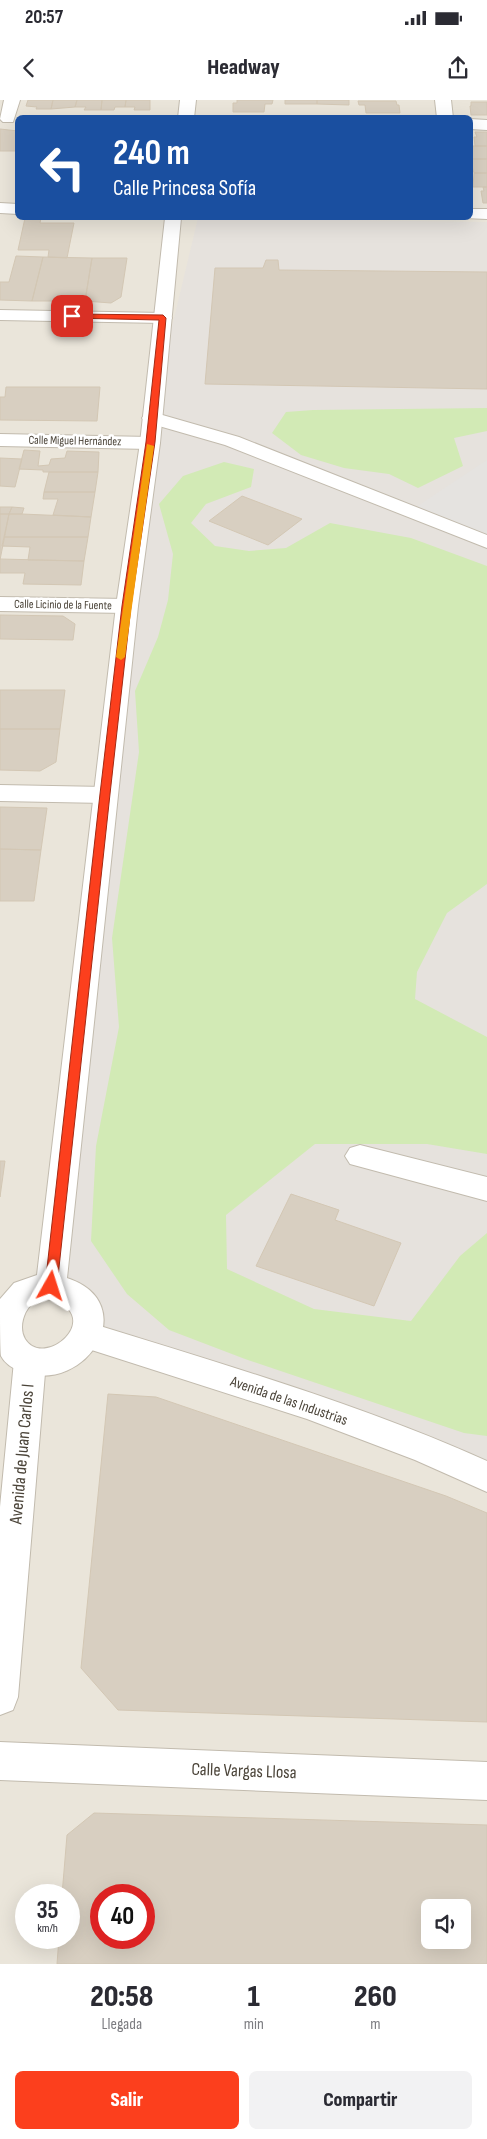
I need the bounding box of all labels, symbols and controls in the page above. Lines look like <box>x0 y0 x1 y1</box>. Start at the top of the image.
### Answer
text: 20:57 <box>25 6 63 29</box>
icon: back <box>15 54 43 82</box>
text: Headway <box>207 54 280 81</box>
icon: share <box>444 54 472 82</box>
text: 240 m <box>113 132 190 175</box>
icon: left <box>30 135 95 200</box>
text: Calle Princesa Sofía <box>113 175 256 202</box>
pin <box>51 295 93 337</box>
icon: arrive <box>58 302 86 330</box>
street label: Calle Miguel Hernández <box>28 433 122 449</box>
street label: Calle Licinio de la Fuente <box>14 597 112 613</box>
position arrow <box>24 1259 76 1311</box>
street label: Avenida de las Industrias <box>227 1372 350 1430</box>
street label: Avenida de Juan Carlos I <box>5 1383 39 1526</box>
street label: Calle Vargas Llosa <box>191 1759 297 1783</box>
speed limit sign: 40 <box>90 1884 155 1949</box>
text: 35 <box>36 1895 59 1926</box>
map controls <box>421 1899 471 1949</box>
button: sound <box>421 1899 471 1949</box>
text: km/h <box>37 1921 58 1936</box>
text: 20:58 <box>90 1979 153 2015</box>
text: 1 <box>248 1979 260 2015</box>
text: 260 <box>354 1979 397 2015</box>
text: Llegada <box>102 2015 142 2034</box>
text: min <box>244 2015 264 2034</box>
text: m <box>370 2015 381 2034</box>
button: Salir <box>15 2071 239 2129</box>
button: Compartir <box>249 2071 472 2129</box>

